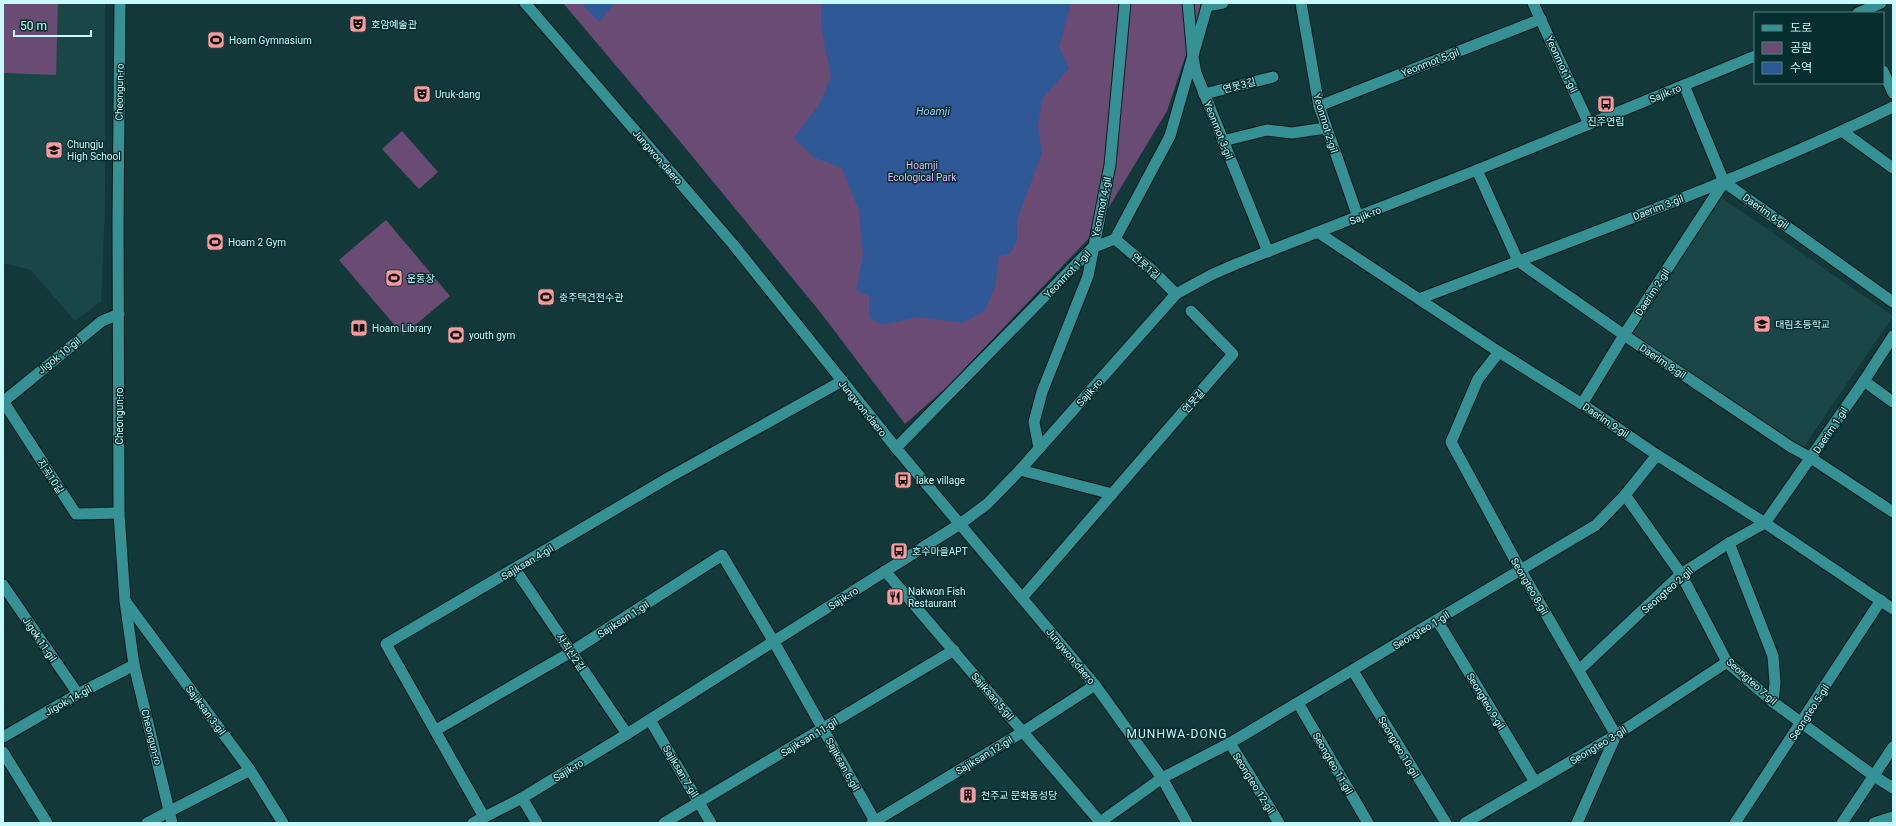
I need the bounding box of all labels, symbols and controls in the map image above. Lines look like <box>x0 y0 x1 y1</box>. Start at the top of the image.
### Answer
scale bar <box>14 12 91 38</box>
legend <box>1754 12 1884 84</box>
theatre icon: 호암예술관 <box>348 14 368 34</box>
text: 50 m <box>20 19 47 33</box>
place label: 호암예술관 <box>371 19 418 30</box>
text: 도로 <box>1790 21 1812 35</box>
sports icon: Hoam Gymnasium <box>206 30 226 50</box>
street label: Yeonmot 1-gil <box>1544 34 1579 94</box>
place label: Hoam Gymnasium <box>229 35 312 46</box>
text: 공원 <box>1790 41 1812 55</box>
street label: Yeonmot 5-gil <box>1400 46 1461 79</box>
text: 수역 <box>1790 61 1812 75</box>
street label: Cheongun-ro <box>114 63 126 121</box>
street label: 연못3길 <box>1222 76 1257 95</box>
street label: Sajik-ro <box>1648 82 1683 105</box>
theatre icon: Uruk-dang <box>412 84 432 104</box>
place label: Uruk-dang <box>435 89 480 100</box>
street label: Yeonmot 2-gil <box>1311 92 1340 154</box>
bus stop icon: 진주연립 <box>1596 94 1616 114</box>
street label: Yeonmot 3-gil <box>1202 100 1235 161</box>
water label: Hoamji <box>916 105 950 118</box>
place label: 진주연립 <box>1588 116 1624 127</box>
street label: Jungwon-daero <box>631 128 685 187</box>
place label: Chungju High School <box>67 139 121 162</box>
school or university icon: Chungju High School <box>44 140 64 160</box>
park label: Hoamji Ecological Park <box>888 160 957 183</box>
street label: Yeonmot 4-gil <box>1090 176 1113 238</box>
street label: Daerim 6-gil <box>1741 192 1791 231</box>
street label: Daerim 3-gil <box>1631 193 1685 222</box>
street label: Sajik-ro <box>1348 204 1383 227</box>
sports icon: Hoam 2 Gym <box>205 232 225 252</box>
place label: Hoam 2 Gym <box>228 237 286 248</box>
street label: Yeonmot 1-gil <box>1042 248 1093 300</box>
street label: 연못1길 <box>1130 251 1162 281</box>
street label: Daerim 2-gil <box>1633 267 1672 318</box>
sports icon: 운동장 <box>384 268 404 288</box>
place label: 운동장 <box>407 273 435 284</box>
sports icon: 충주택견전수관 <box>536 287 556 307</box>
place label: 충주택견전수관 <box>559 292 624 303</box>
school or university icon: 대림초등학교 <box>1752 314 1772 334</box>
library icon: Hoam Library <box>349 318 369 338</box>
place label: 대림초등학교 <box>1775 319 1830 330</box>
place label: Hoam Library <box>372 323 432 334</box>
sports icon: youth gym <box>446 325 466 345</box>
place label: youth gym <box>469 330 515 341</box>
street label: Jigok 10-gil <box>36 335 83 376</box>
street label: Daerim 8-gil <box>1638 342 1688 381</box>
street label: Sajik-ro <box>1074 376 1105 408</box>
street label: Jungwon-daero <box>837 378 889 439</box>
street label: Cheongun-ro <box>114 387 125 444</box>
street label: 연못길 <box>1180 387 1207 415</box>
street label: Daerim 9-gil <box>1581 401 1631 440</box>
street label: Daerim 1-gil <box>1811 405 1850 455</box>
street label: 지곡10길 <box>35 457 66 496</box>
bus stop icon: lake village <box>893 470 913 490</box>
place label: lake village <box>916 475 965 486</box>
bus stop icon: 호수마을APT <box>889 541 909 561</box>
street label: Sajiksan 4-gil <box>499 543 555 582</box>
place label: 호수마을APT <box>912 546 968 557</box>
street label: Seongteo 8-gil <box>1509 556 1550 617</box>
street label: Seongteo 2-gil <box>1640 565 1695 615</box>
street label: Sajik-ro <box>826 585 860 612</box>
place label: Nakwon Fish Restaurant <box>908 586 966 609</box>
restaurant icon: Nakwon Fish Restaurant <box>885 587 905 607</box>
street label: Sajiksan 1-gil <box>596 599 651 640</box>
street label: Seongteo 1-gil <box>1391 609 1451 652</box>
street label: Jigok 11-gil <box>21 615 58 664</box>
street label: Jungwon-daero <box>1044 626 1097 687</box>
street label: 사직산2길 <box>554 632 587 673</box>
street label: Seongteo 7-gil <box>1724 656 1779 707</box>
street label: Sajiksan 5-gil <box>969 671 1016 722</box>
street label: Seongteo 9-gil <box>1464 671 1507 731</box>
street label: Jigok 14-gil <box>43 683 93 718</box>
street label: Seongteo 5-gil <box>1787 683 1831 742</box>
street label: Sajiksan 3-gil <box>184 684 228 737</box>
street label: Cheongun-ro <box>139 708 164 766</box>
street label: Seongteo 10-gil <box>1376 715 1421 780</box>
street label: Sajiksan 11-gil <box>779 716 840 759</box>
street label: Seongteo 3-gil <box>1568 724 1628 767</box>
district label: MUNHWA-DONG <box>1127 727 1227 741</box>
street label: Seongteo 11-gil <box>1310 730 1355 796</box>
street label: Sajiksan 12-gil <box>954 734 1015 777</box>
street label: Sajiksan 6-gil <box>824 736 862 793</box>
street label: Sajiksan 7-gil <box>661 743 700 799</box>
street label: Seongteo 12-gil <box>1231 751 1277 816</box>
street label: Sajik-ro <box>551 757 585 784</box>
building icon: 천주교 문화동성당 <box>958 785 978 805</box>
place label: 천주교 문화동성당 <box>981 790 1057 801</box>

